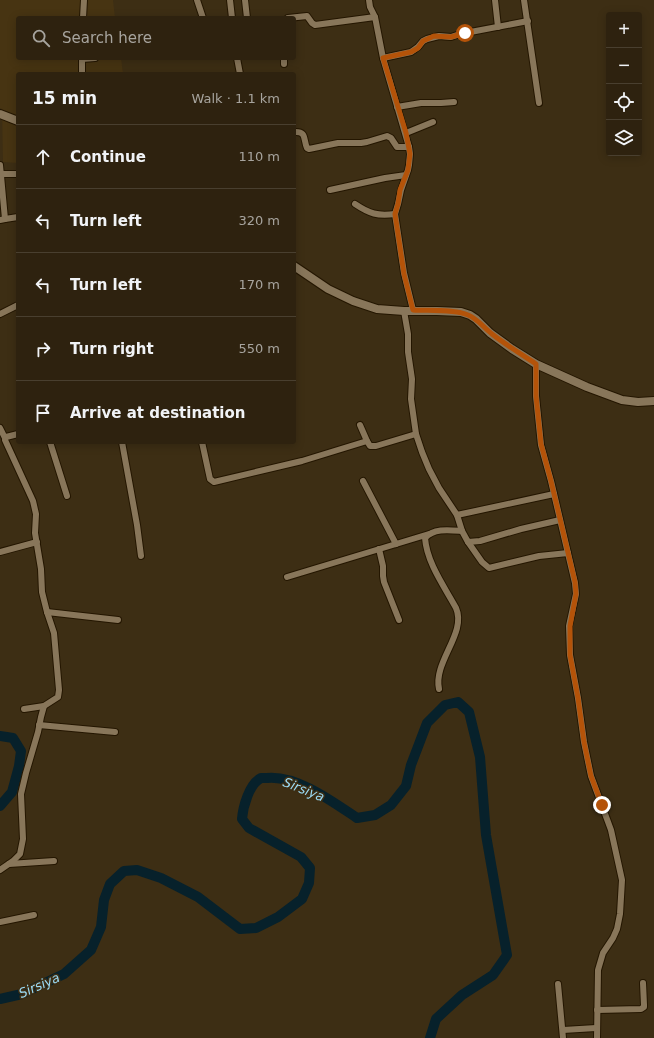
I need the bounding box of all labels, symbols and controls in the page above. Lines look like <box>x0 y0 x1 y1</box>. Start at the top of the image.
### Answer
map controls <box>606 12 642 156</box>
button: + <box>606 12 642 48</box>
search box <box>16 16 296 60</box>
route start <box>456 24 474 42</box>
icon: search <box>30 27 52 49</box>
text: Search here <box>62 29 152 47</box>
button: − <box>606 48 642 84</box>
button: locate <box>606 84 642 120</box>
text: 15 min <box>32 88 97 108</box>
text: Walk · 1.1 km <box>191 91 280 106</box>
button: layers <box>606 120 642 156</box>
icon: ahead <box>32 146 54 168</box>
text: Continue <box>70 148 146 166</box>
text: 110 m <box>238 149 280 164</box>
icon: left <box>32 210 54 232</box>
text: Turn left <box>70 212 142 230</box>
text: 320 m <box>238 213 280 228</box>
icon: left <box>32 274 54 296</box>
text: Turn left <box>70 276 142 294</box>
text: 170 m <box>238 277 280 292</box>
icon: right <box>32 338 54 360</box>
text: Turn right <box>70 340 154 358</box>
text: 550 m <box>238 341 280 356</box>
icon: arrive <box>32 402 54 424</box>
text: Arrive at destination <box>70 404 245 422</box>
water label: Sirsiya <box>281 774 327 805</box>
route end <box>593 796 611 814</box>
water label: Sirsiya <box>16 970 62 1001</box>

